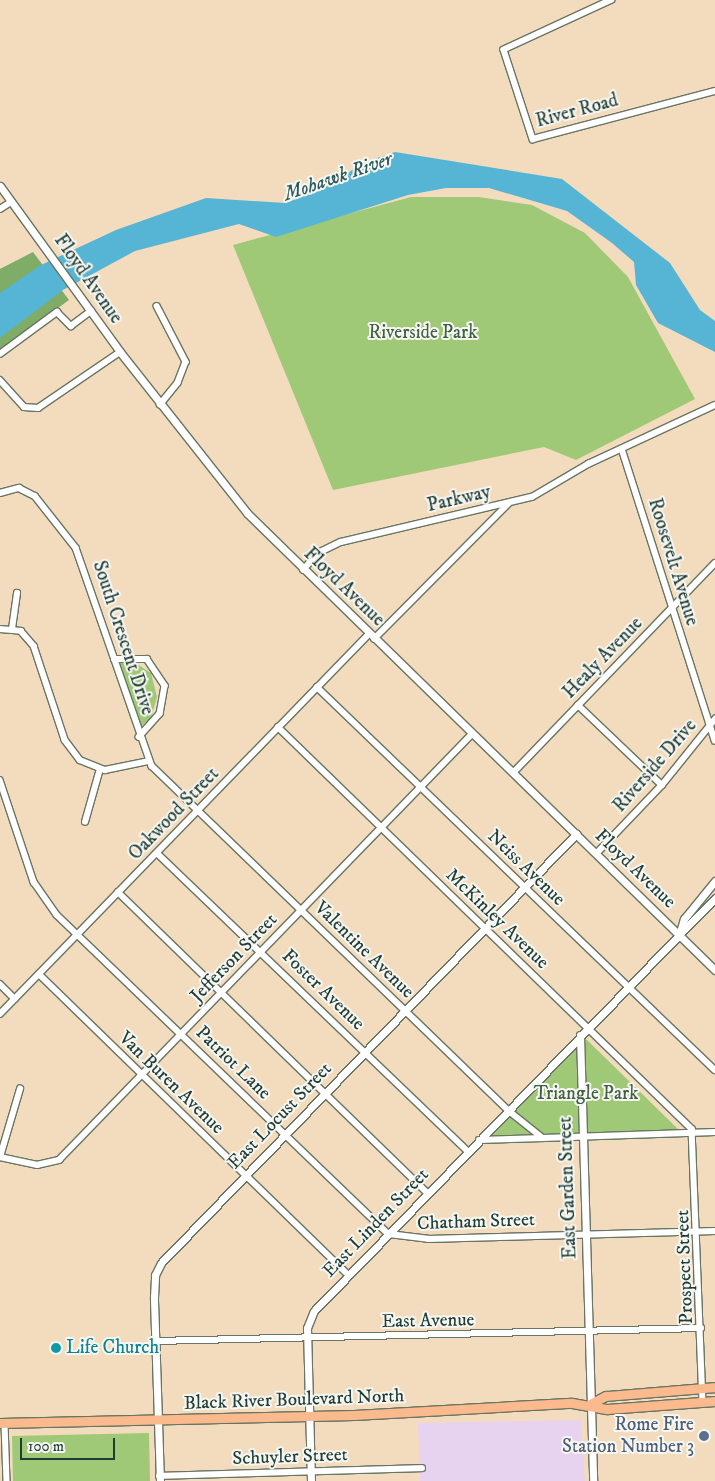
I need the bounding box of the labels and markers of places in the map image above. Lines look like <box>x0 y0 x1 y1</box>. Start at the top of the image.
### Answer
place label: Life Church <box>66 1337 159 1359</box>
marker: Life Church <box>50 1342 62 1354</box>
place label: Rome Fire Station Number 3 <box>562 1414 694 1458</box>
marker: Rome Fire Station Number 3 <box>698 1430 710 1442</box>

